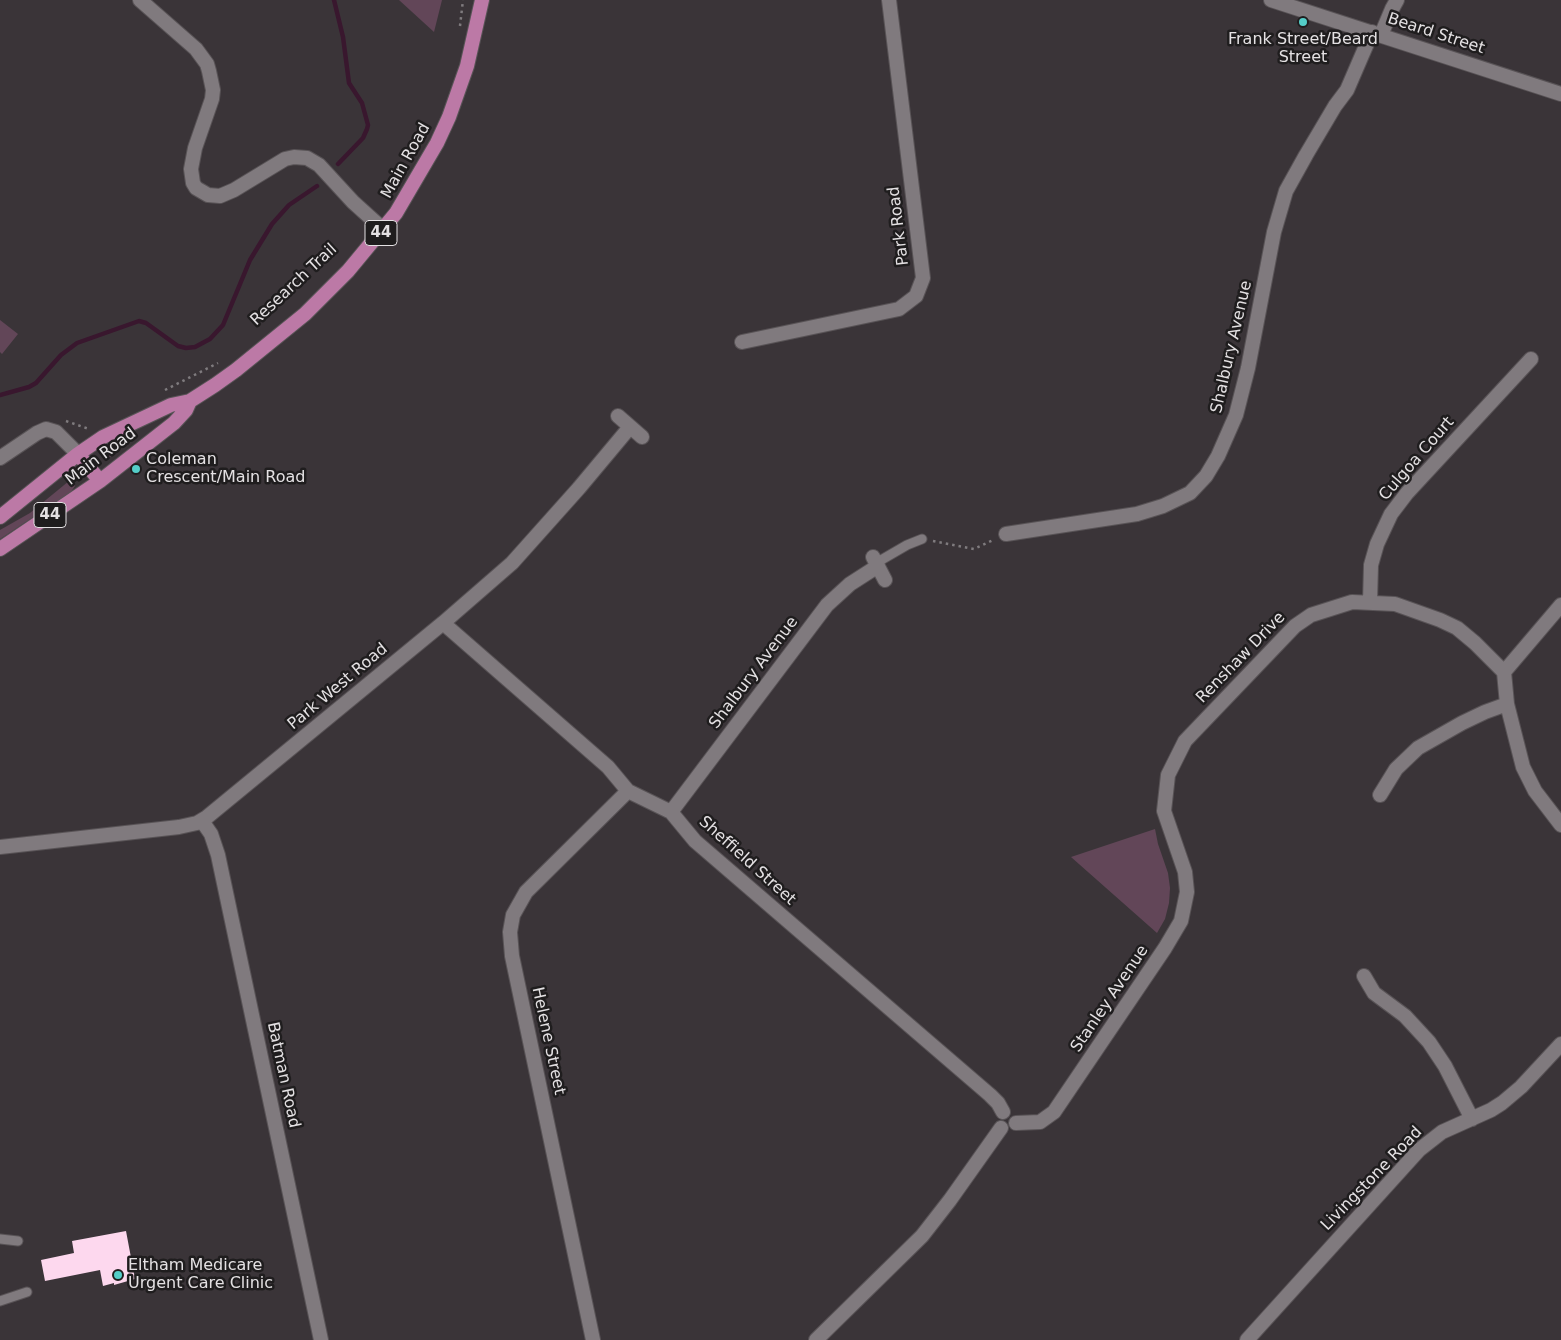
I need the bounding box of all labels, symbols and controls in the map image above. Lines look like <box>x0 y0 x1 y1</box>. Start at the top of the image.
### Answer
street label: Beard Street <box>1385 9 1487 59</box>
marker: Frank Street/Beard Street <box>1297 16 1309 28</box>
place label: Frank Street/Beard Street <box>1228 30 1378 68</box>
street label: Main Road <box>377 120 435 202</box>
street label: Park Road <box>885 185 913 267</box>
road number: 44 <box>365 220 397 246</box>
street label: Research Trail <box>247 240 341 330</box>
street label: Shalbury Avenue <box>1207 279 1257 415</box>
street label: Culgoa Court <box>1375 413 1459 505</box>
street label: Main Road <box>62 424 140 490</box>
place label: Coleman Crescent/Main Road <box>146 450 305 488</box>
marker: Coleman Crescent/Main Road <box>130 463 142 475</box>
road number: 44 <box>34 502 66 528</box>
street label: Renshaw Drive <box>1193 608 1289 708</box>
street label: Shalbury Avenue <box>706 613 802 733</box>
street label: Park West Road <box>284 640 392 734</box>
street label: Sheffield Street <box>695 812 799 910</box>
street label: Stanley Avenue <box>1067 942 1153 1056</box>
street label: Helene Street <box>527 985 569 1097</box>
street label: Batman Road <box>262 1020 304 1130</box>
street label: Livingstone Road <box>1317 1123 1427 1235</box>
place label: Eltham Medicare Urgent Care Clinic <box>128 1256 273 1294</box>
marker: Eltham Medicare Urgent Care Clinic <box>112 1269 124 1281</box>

